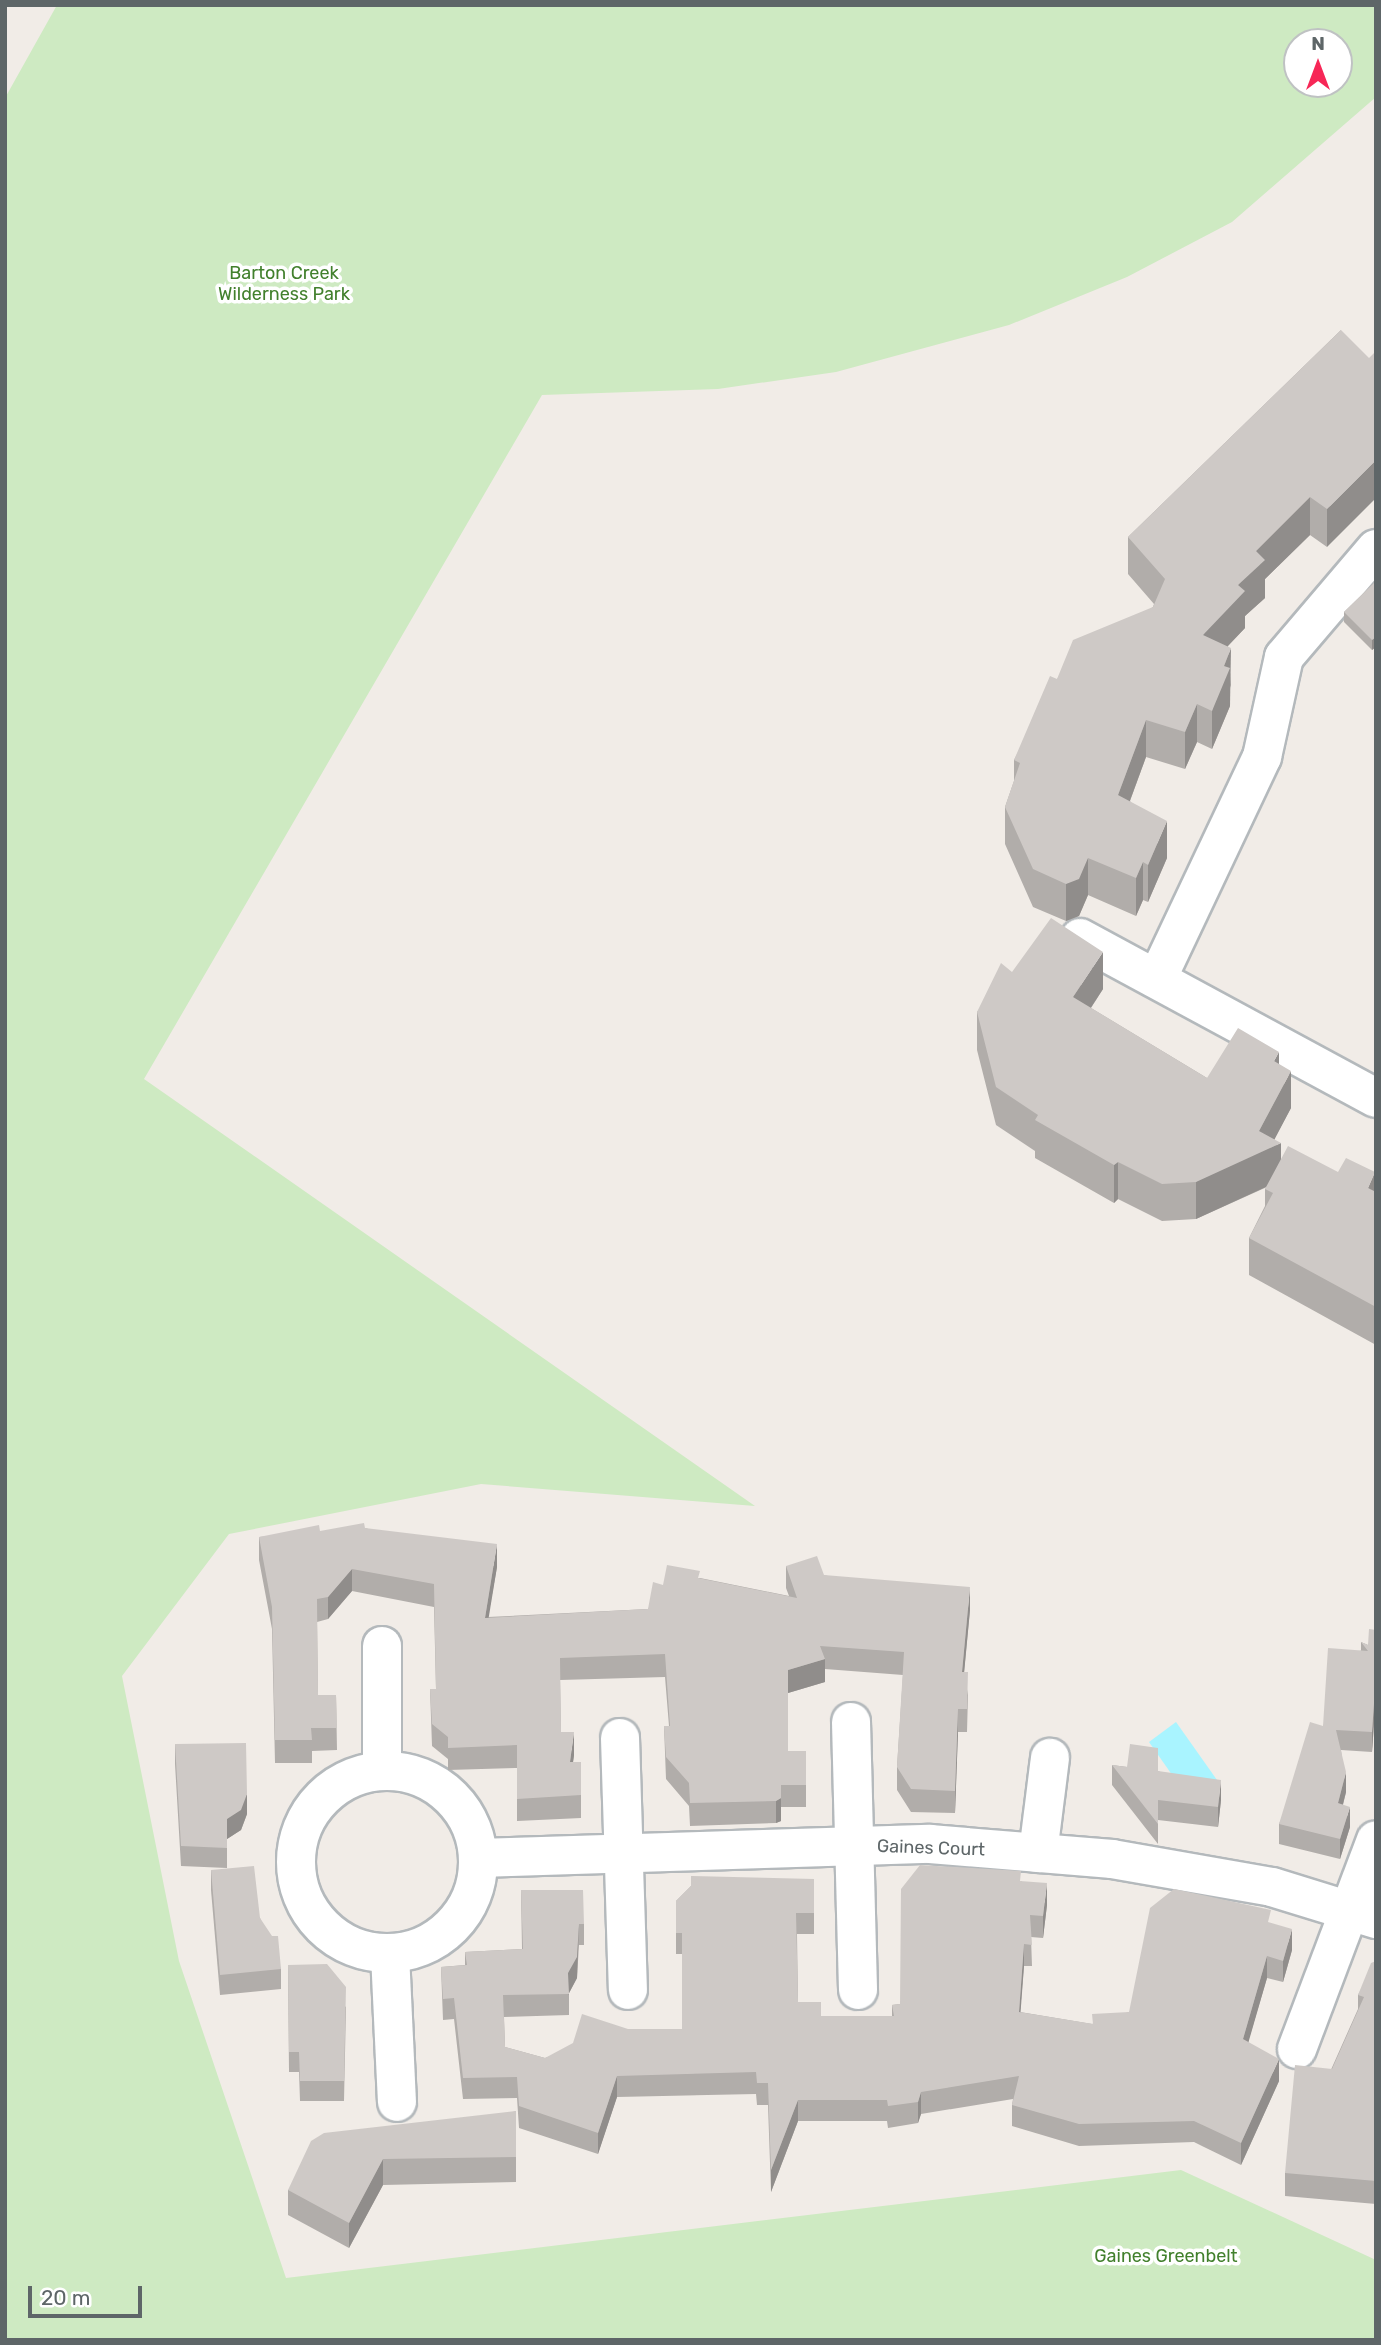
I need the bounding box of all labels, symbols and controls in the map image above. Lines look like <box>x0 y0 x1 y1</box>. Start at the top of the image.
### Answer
north arrow <box>1283 28 1353 98</box>
text: N <box>1311 32 1325 55</box>
park label: Barton Creek Wilderness Park <box>218 263 350 306</box>
street label: Gaines Court <box>877 1835 985 1861</box>
park label: Gaines Greenbelt <box>1094 2245 1238 2267</box>
scale bar <box>32 2272 145 2316</box>
text: 20 m <box>41 2285 90 2310</box>

